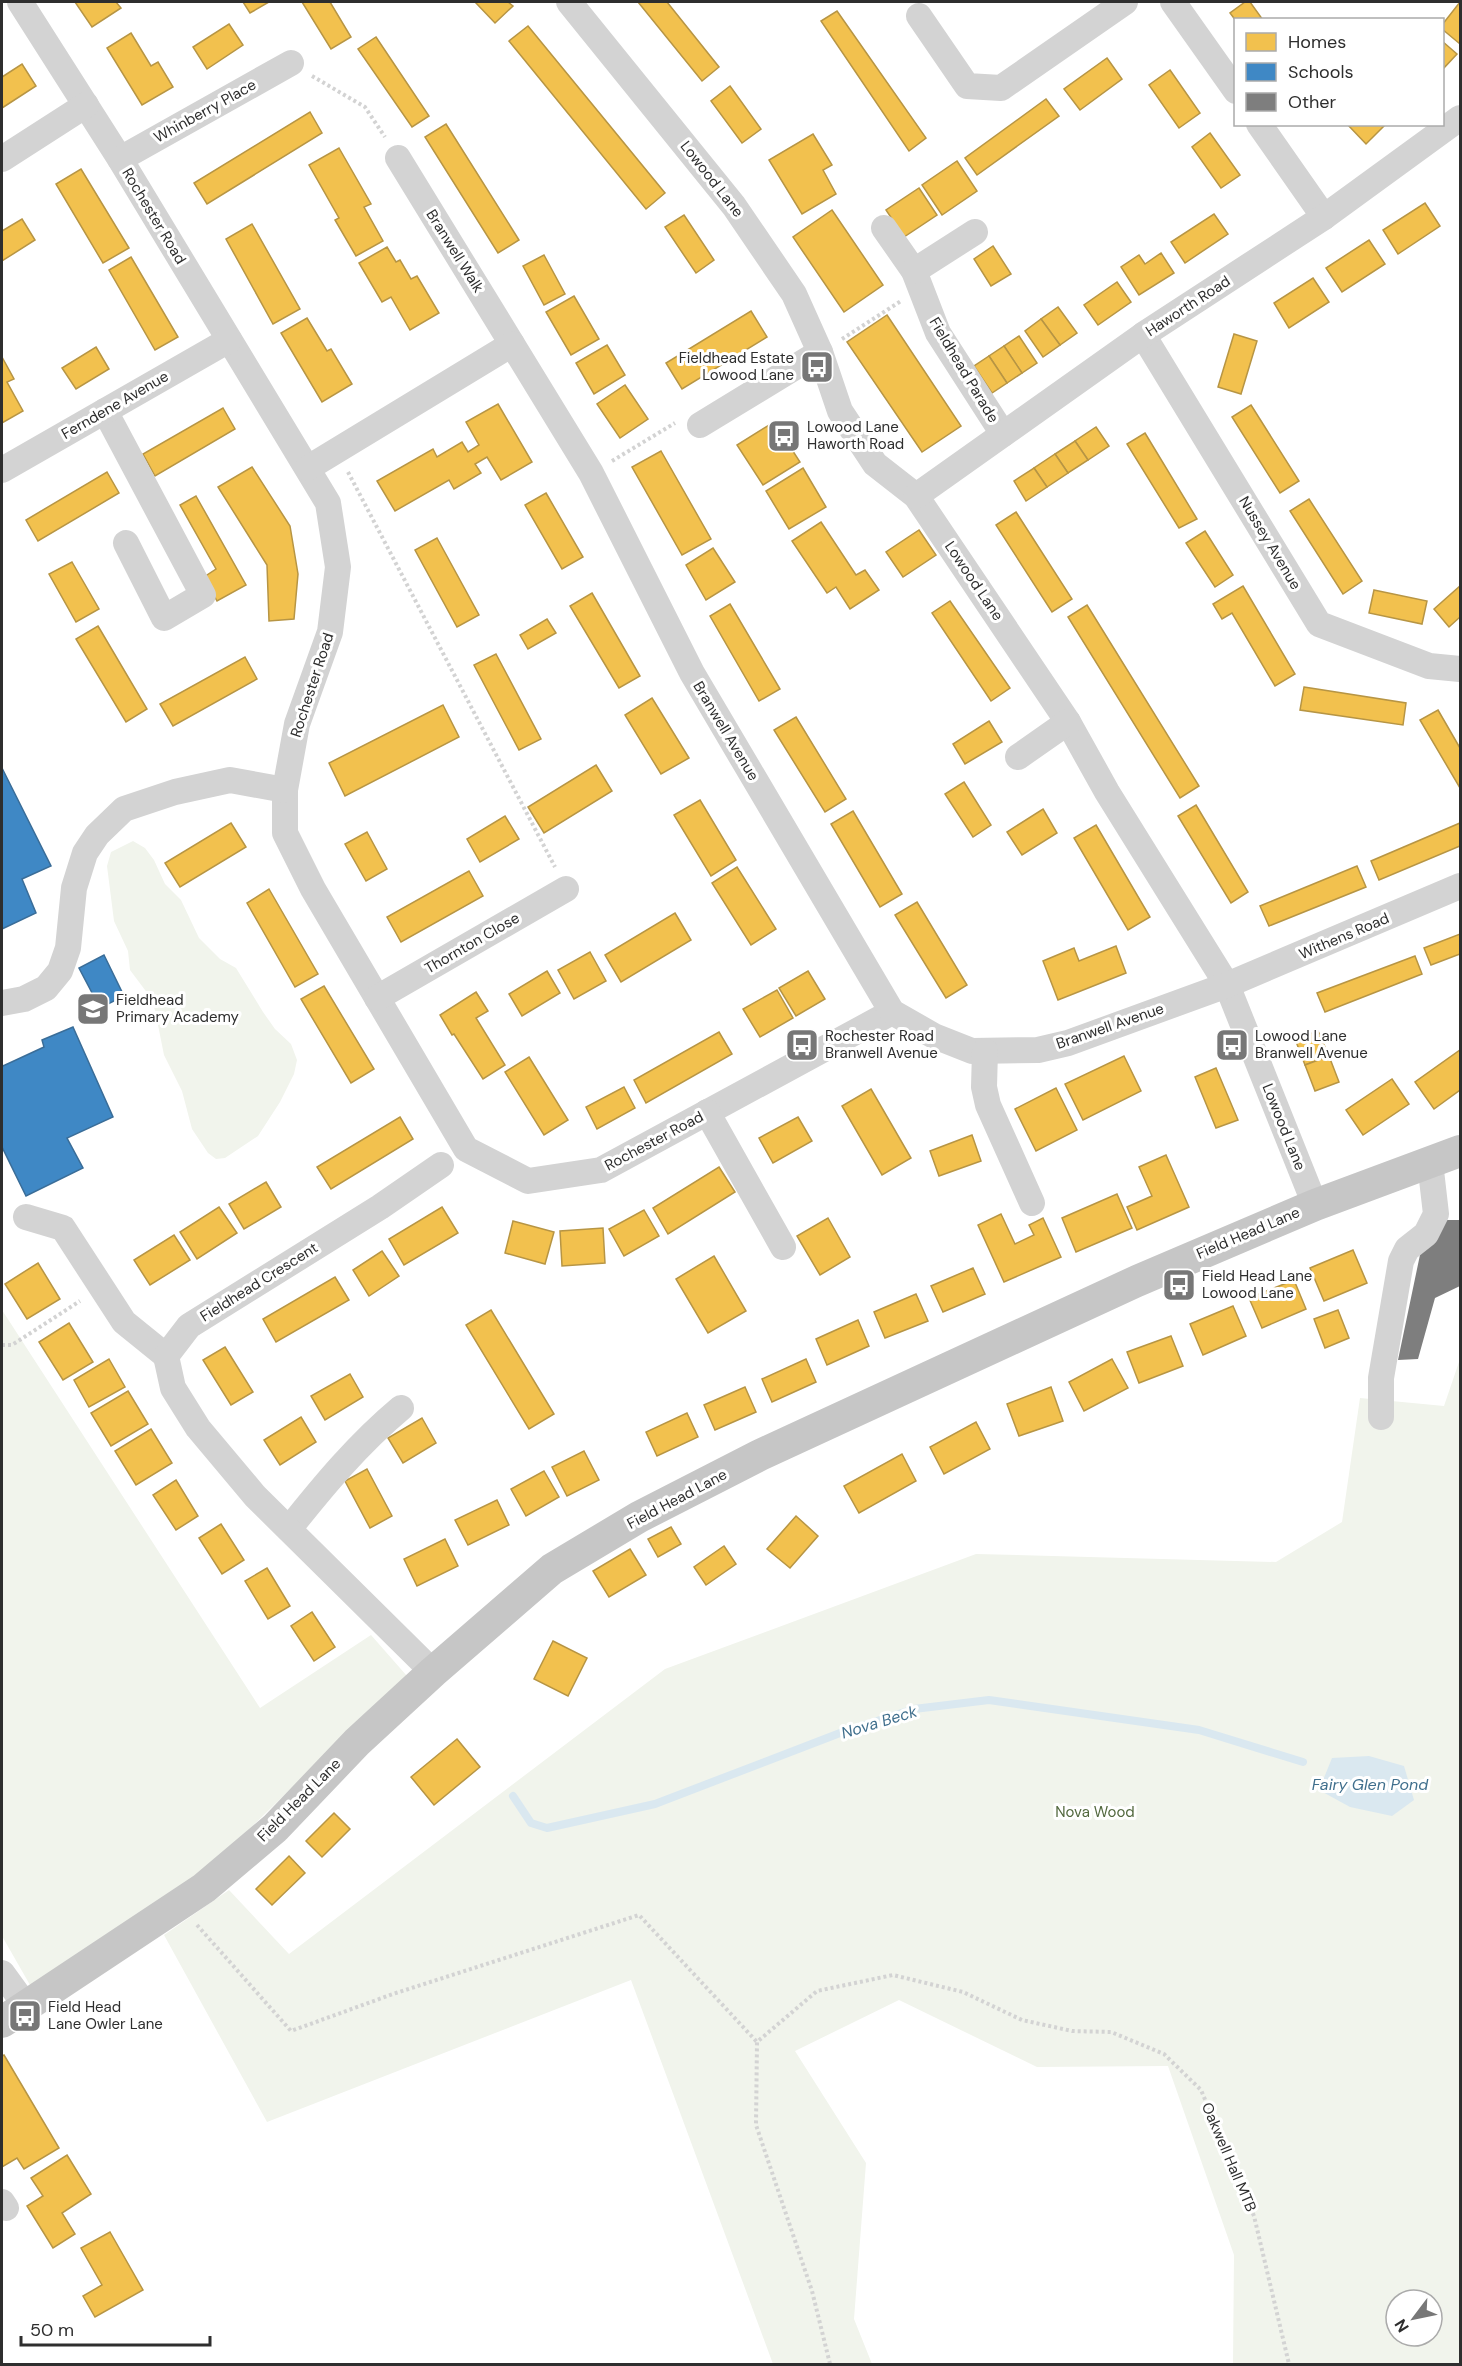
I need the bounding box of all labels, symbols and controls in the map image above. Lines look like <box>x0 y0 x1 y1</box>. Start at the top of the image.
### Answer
legend <box>1234 18 1444 126</box>
text: Homes <box>1288 30 1346 54</box>
text: Schools <box>1288 60 1353 84</box>
street label: Whinberry Place <box>150 75 260 147</box>
text: Other <box>1288 90 1337 114</box>
street label: Lowood Lane <box>676 137 748 221</box>
street label: Rochester Road <box>117 164 191 268</box>
street label: Branwell Walk <box>421 206 489 297</box>
street label: Haworth Road <box>1142 271 1234 341</box>
street label: Fieldhead Parade <box>925 314 1003 426</box>
place label: Fieldhead Estate Lowood Lane <box>679 348 794 385</box>
bus stop icon: Fieldhead Estate Lowood Lane <box>799 349 835 385</box>
street label: Ferndene Avenue <box>58 366 172 444</box>
place label: Lowood Lane Haworth Road <box>807 417 904 454</box>
bus stop icon: Lowood Lane Haworth Road <box>766 418 802 454</box>
street label: Nussey Avenue <box>1234 493 1306 593</box>
street label: Lowood Lane <box>940 537 1008 625</box>
street label: Rochester Road <box>286 630 338 740</box>
street label: Branwell Avenue <box>688 678 764 784</box>
street label: Thornton Close <box>421 908 523 978</box>
street label: Withens Road <box>1296 908 1392 964</box>
place label: Fieldhead Primary Academy <box>116 990 240 1027</box>
school or university icon: Fieldhead Primary Academy <box>75 991 111 1027</box>
street label: Branwell Avenue <box>1053 998 1167 1054</box>
place label: Rochester Road Branwell Avenue <box>825 1026 938 1063</box>
place label: Lowood Lane Branwell Avenue <box>1255 1026 1368 1063</box>
bus stop icon: Rochester Road Branwell Avenue <box>784 1027 820 1063</box>
bus stop icon: Lowood Lane Branwell Avenue <box>1214 1027 1250 1063</box>
street label: Lowood Lane <box>1258 1081 1310 1173</box>
street label: Rochester Road <box>601 1107 707 1175</box>
street label: Field Head Lane <box>1193 1202 1303 1264</box>
street label: Fieldhead Crescent <box>196 1238 322 1326</box>
place label: Field Head Lane Lowood Lane <box>1202 1266 1312 1303</box>
bus stop icon: Field Head Lane Lowood Lane <box>1161 1267 1197 1303</box>
street label: Field Head Lane <box>624 1464 730 1534</box>
water label: Nova Beck <box>839 1700 920 1743</box>
street label: Field Head Lane <box>253 1754 345 1846</box>
water label: Fairy Glen Pond <box>1312 1774 1429 1795</box>
park label: Nova Wood <box>1055 1802 1135 1822</box>
place label: Field Head Lane Owler Lane <box>48 1997 163 2034</box>
bus stop icon: Field Head Lane Owler Lane <box>7 1998 43 2034</box>
street label: Oakwell Hall MTB <box>1197 2099 1261 2215</box>
north arrow <box>1384 2288 1444 2348</box>
scale bar <box>21 2309 210 2347</box>
text: N <box>1390 2315 1414 2336</box>
text: 50 m <box>30 2318 74 2342</box>

